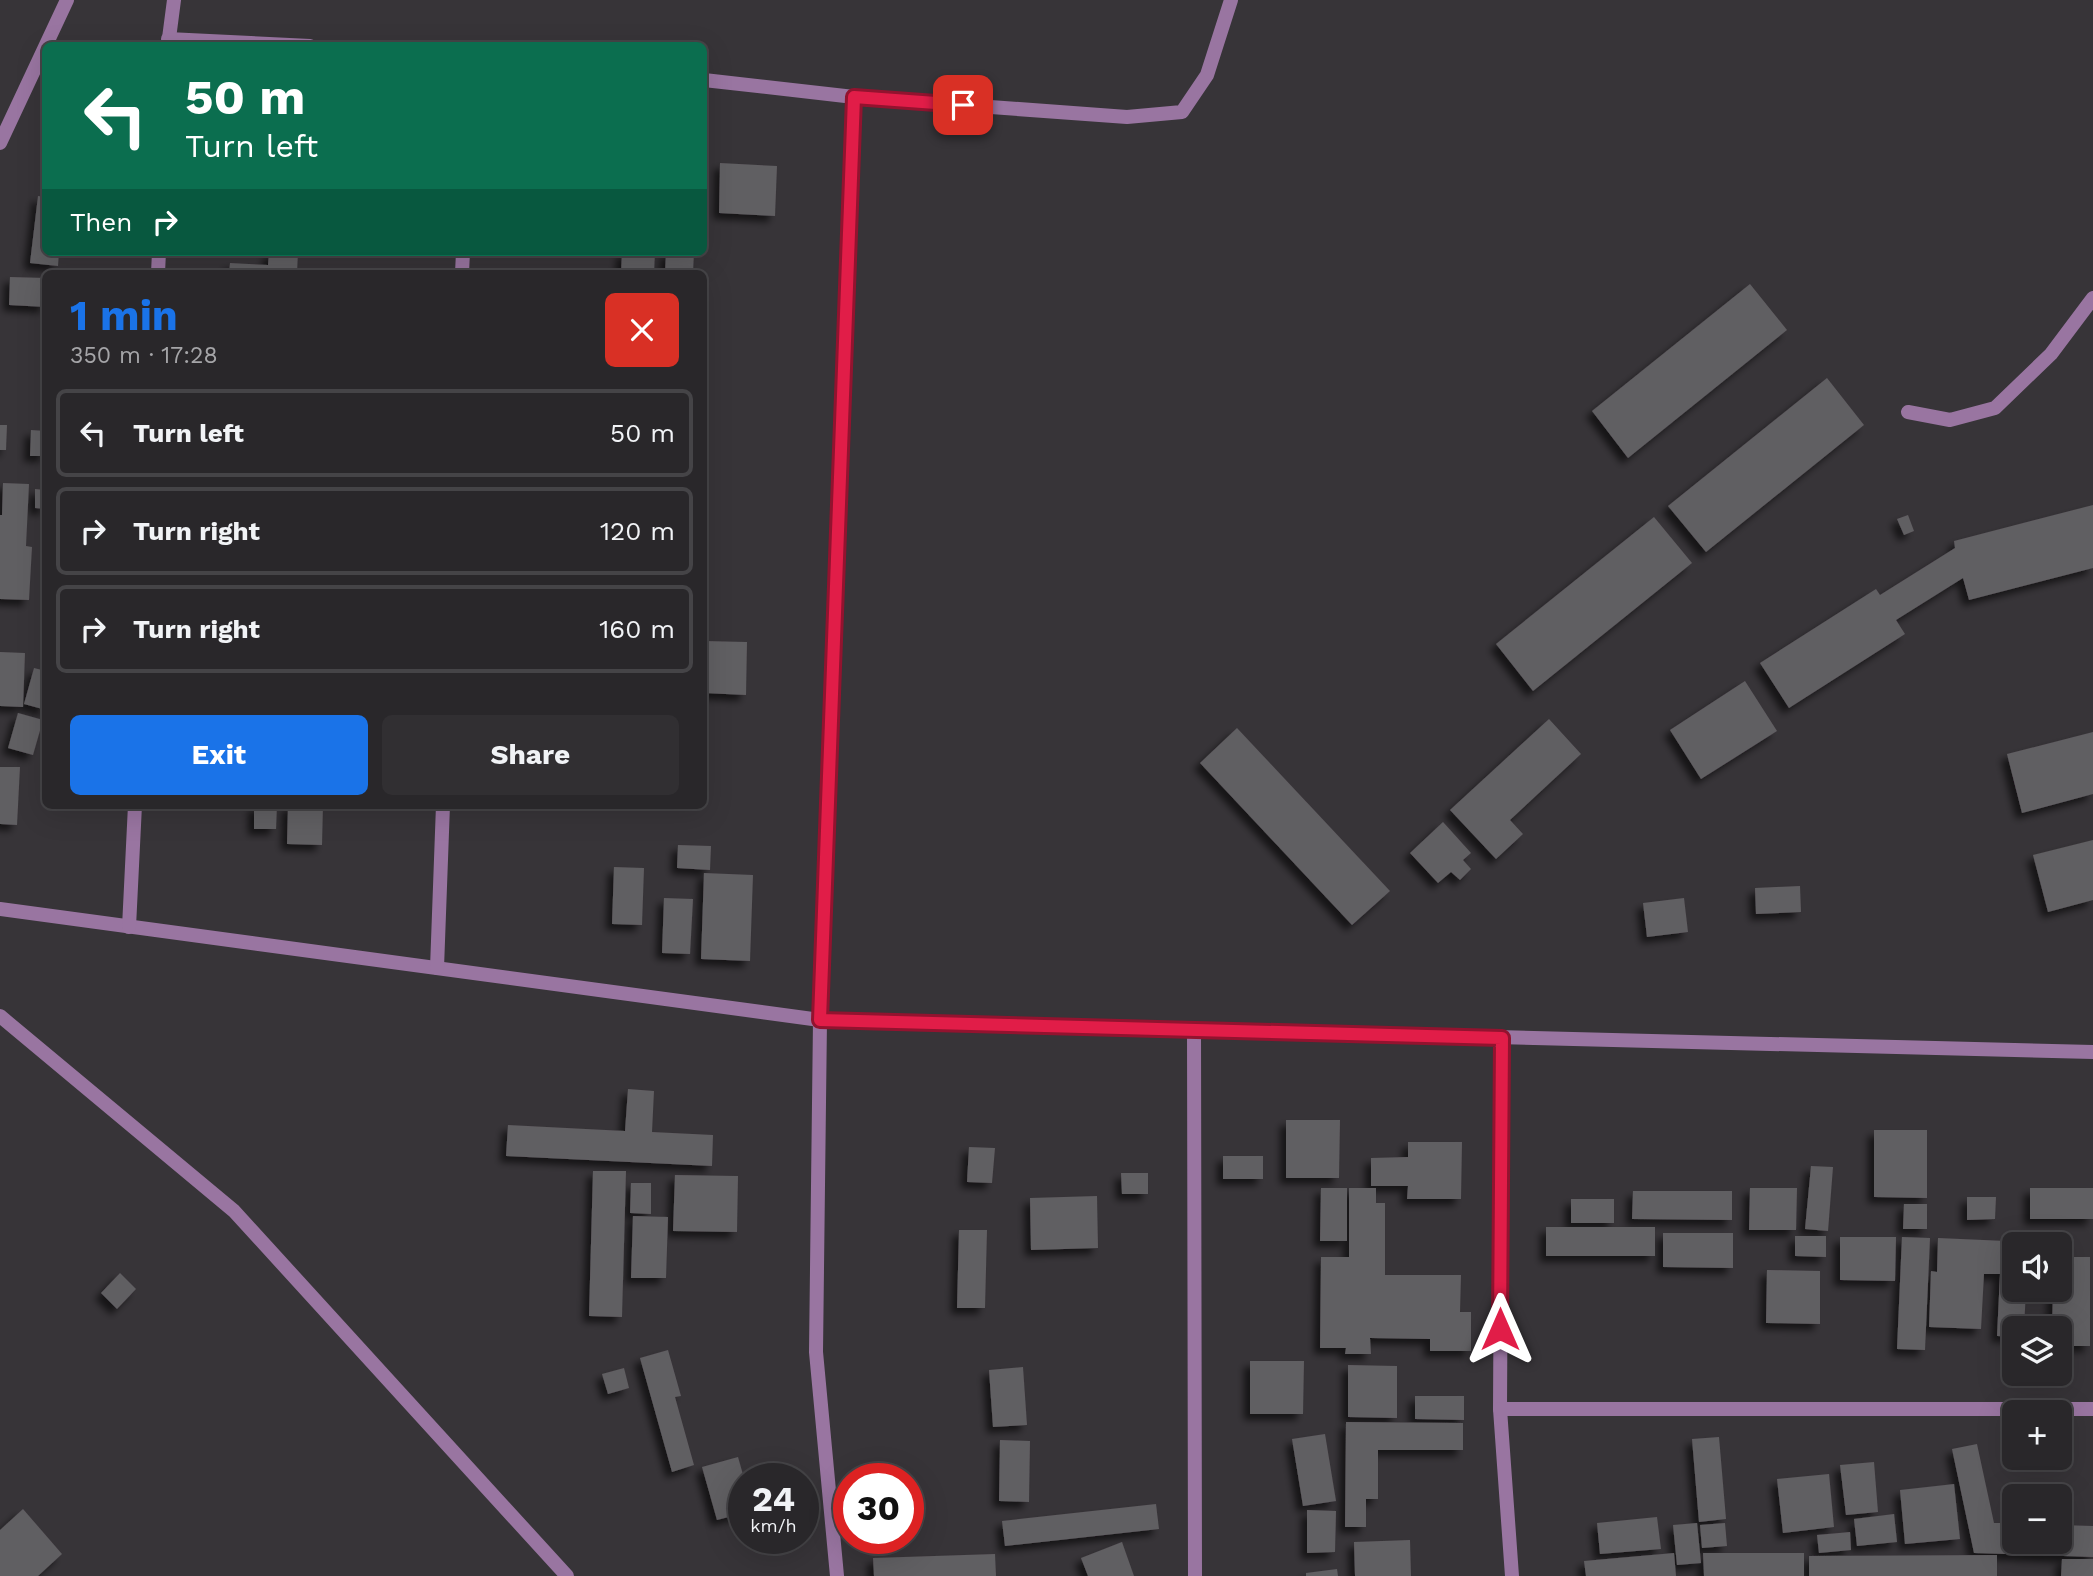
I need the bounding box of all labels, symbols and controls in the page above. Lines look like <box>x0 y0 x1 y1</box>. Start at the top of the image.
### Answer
text: 50 m <box>185 68 305 126</box>
icon: left <box>70 70 161 161</box>
pin <box>933 75 993 135</box>
icon: arrive <box>944 86 982 124</box>
text: Turn left <box>185 127 318 165</box>
icon: right <box>146 203 184 241</box>
text: Then <box>70 207 132 237</box>
text: 1 min <box>70 291 178 340</box>
button: close <box>605 293 679 367</box>
text: 350 m · 17:28 <box>70 342 218 369</box>
icon: left <box>74 414 112 452</box>
text: Turn left <box>133 418 244 448</box>
text: 50 m <box>610 418 675 448</box>
icon: right <box>74 512 112 550</box>
text: Turn right <box>133 516 260 546</box>
text: 120 m <box>600 516 675 546</box>
icon: right <box>74 610 112 648</box>
text: Turn right <box>133 614 260 644</box>
text: 160 m <box>599 614 675 644</box>
button: Exit <box>70 715 368 795</box>
button: Share <box>382 715 679 795</box>
map controls <box>2002 1232 2072 1554</box>
button: sound <box>2002 1232 2072 1302</box>
position arrow <box>1463 1292 1537 1366</box>
button: layers <box>2002 1316 2072 1386</box>
button: + <box>2002 1400 2072 1470</box>
speed limit sign: 30 <box>833 1463 924 1554</box>
text: 24 <box>752 1478 795 1520</box>
button: − <box>2002 1484 2072 1554</box>
text: km/h <box>750 1515 797 1536</box>

